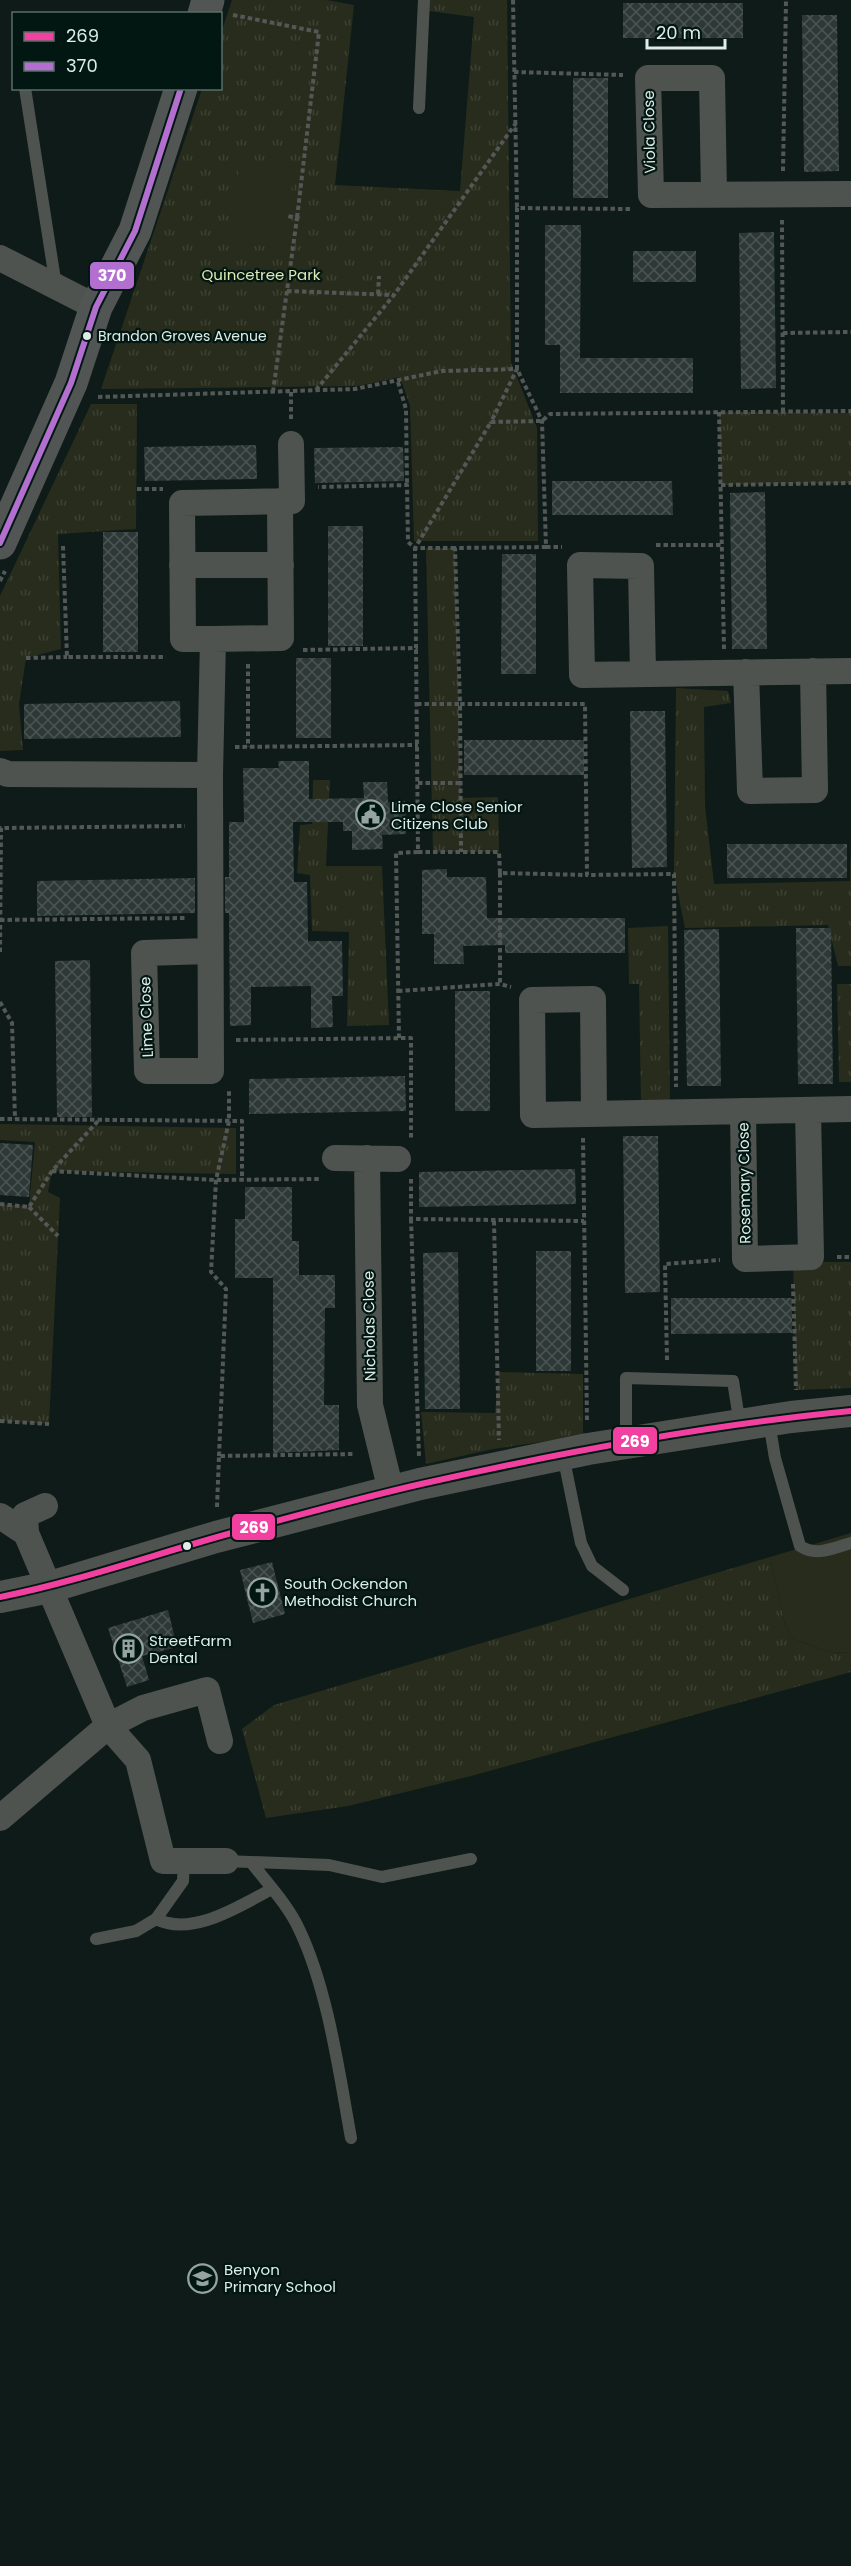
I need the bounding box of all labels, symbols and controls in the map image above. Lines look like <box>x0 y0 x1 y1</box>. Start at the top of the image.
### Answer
legend <box>12 12 222 90</box>
scale bar <box>647 12 725 50</box>
text: 20 m <box>656 20 701 45</box>
text: 269 <box>66 23 99 48</box>
text: 370 <box>66 53 98 78</box>
street label: Viola Close <box>638 90 660 174</box>
line badge: 370 <box>89 261 135 290</box>
text: 370 <box>98 264 126 287</box>
park label: Quincetree Park <box>202 264 321 285</box>
place label: Brandon Groves Avenue <box>98 326 267 346</box>
marker: Brandon Groves Avenue <box>81 330 93 342</box>
place label: Lime Close Senior Citizens Club <box>391 796 523 834</box>
public building icon: Lime Close Senior Citizens Club <box>354 799 386 831</box>
street label: Lime Close <box>134 976 158 1058</box>
street label: Rosemary Close <box>732 1122 756 1244</box>
street label: Nicholas Close <box>358 1271 380 1381</box>
line badge: 269 <box>612 1426 658 1455</box>
text: 269 <box>620 1430 650 1453</box>
line badge: 269 <box>231 1513 276 1541</box>
text: 269 <box>239 1516 269 1539</box>
unlabelled marker <box>181 1540 193 1552</box>
place label: South Ockendon Methodist Church <box>284 1573 417 1611</box>
church icon: South Ockendon Methodist Church <box>247 1576 279 1608</box>
place label: StreetFarm Dental <box>149 1630 232 1668</box>
building icon: StreetFarm Dental <box>112 1633 144 1665</box>
place label: Benyon Primary School <box>224 2259 336 2297</box>
school or university icon: Benyon Primary School <box>187 2262 219 2294</box>

